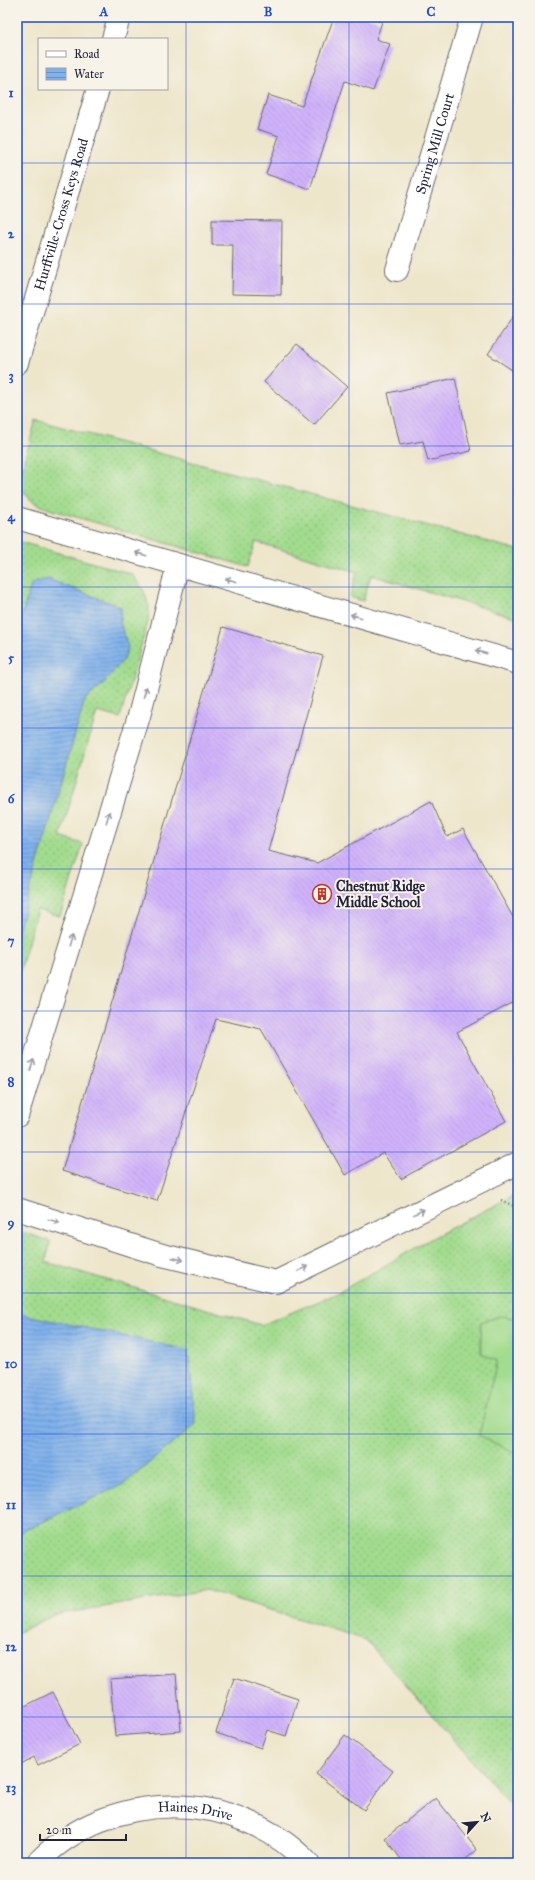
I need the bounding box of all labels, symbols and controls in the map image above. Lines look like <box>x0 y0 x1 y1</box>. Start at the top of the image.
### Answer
text: A <box>99 4 109 20</box>
text: B <box>264 4 273 20</box>
text: C <box>427 4 436 20</box>
legend <box>38 38 168 90</box>
text: Road <box>74 47 100 61</box>
text: Water <box>74 67 104 81</box>
text: 1 <box>8 85 14 101</box>
street label: Spring Mill Court <box>412 91 458 196</box>
street label: Hurffville-Cross Keys Road <box>31 136 92 293</box>
text: 2 <box>8 226 15 242</box>
text: 3 <box>8 368 14 384</box>
text: 4 <box>7 509 15 525</box>
one-way arrow <box>134 550 147 557</box>
one-way arrow <box>224 576 237 583</box>
one-way arrow <box>349 612 362 619</box>
one-way arrow <box>474 648 487 655</box>
text: 5 <box>8 650 15 666</box>
one-way arrow <box>142 686 149 699</box>
text: 6 <box>8 791 16 807</box>
one-way arrow <box>105 810 112 823</box>
place label: Chestnut Ridge Middle School <box>336 878 425 911</box>
building icon: Chestnut Ridge Middle School <box>311 883 333 905</box>
text: 7 <box>8 933 15 949</box>
one-way arrow <box>67 935 74 948</box>
one-way arrow <box>29 1060 37 1072</box>
text: 8 <box>8 1074 15 1090</box>
one-way arrow <box>413 1208 425 1215</box>
text: 9 <box>8 1215 15 1231</box>
one-way arrow <box>47 1218 60 1225</box>
one-way arrow <box>171 1256 184 1264</box>
one-way arrow <box>296 1265 308 1272</box>
text: 10 <box>5 1356 18 1372</box>
text: 11 <box>6 1497 16 1513</box>
text: 12 <box>5 1639 17 1655</box>
text: 13 <box>6 1780 16 1796</box>
street label: Haines Drive <box>157 1798 235 1825</box>
north arrow <box>457 1802 497 1842</box>
text: N <box>478 1811 494 1825</box>
scale bar <box>40 1816 126 1842</box>
text: 20 m <box>46 1823 72 1837</box>

